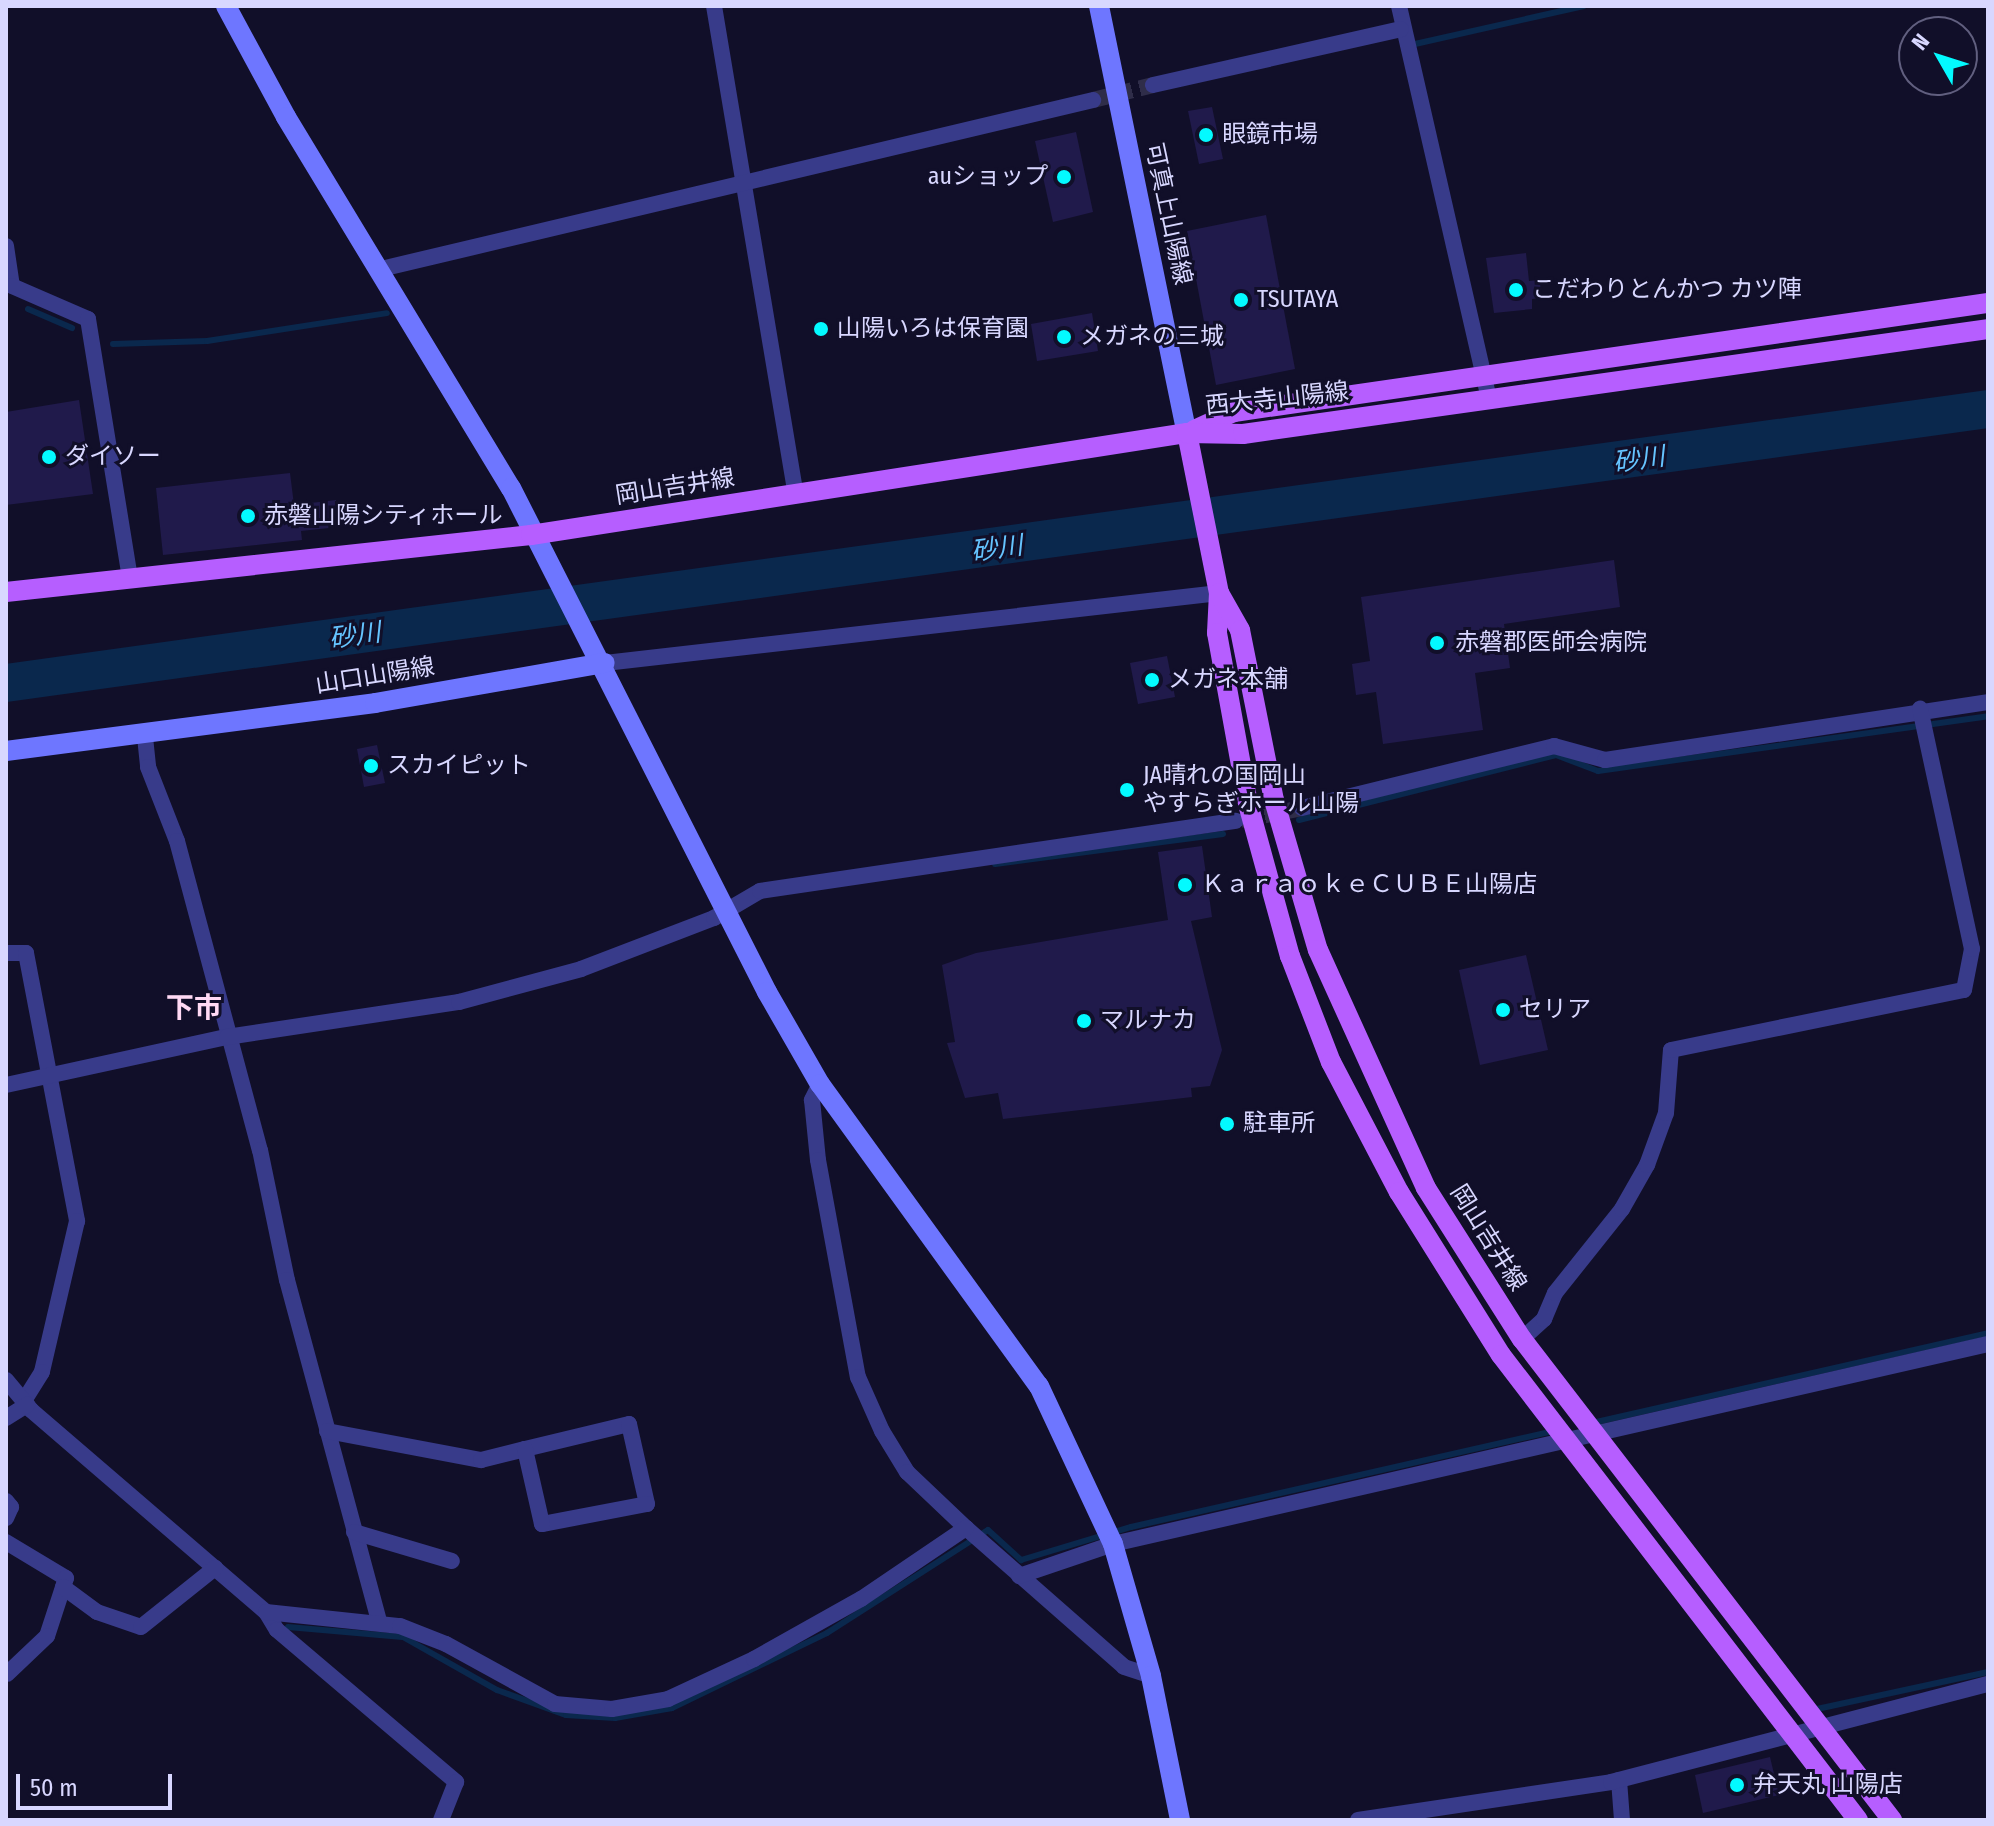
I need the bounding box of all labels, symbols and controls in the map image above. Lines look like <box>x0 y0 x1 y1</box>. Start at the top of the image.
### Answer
north arrow <box>1898 16 1978 96</box>
text: N <box>1906 28 1935 55</box>
place label: 眼鏡市場 <box>1222 121 1318 149</box>
marker: 眼鏡市場 <box>1197 126 1215 144</box>
street label: 可真上山陽線 <box>1139 141 1197 287</box>
place label: auショップ <box>928 163 1048 191</box>
marker: auショップ <box>1055 168 1073 186</box>
place label: こだわりとんかつ カツ陣 <box>1532 276 1802 304</box>
marker: こだわりとんかつ カツ陣 <box>1507 281 1525 299</box>
place label: TSUTAYA <box>1257 286 1338 314</box>
marker: TSUTAYA <box>1232 291 1250 309</box>
place label: 山陽いろは保育園 <box>837 315 1029 343</box>
marker: 山陽いろは保育園 <box>812 320 830 338</box>
place label: メガネの三城 <box>1080 323 1224 351</box>
marker: メガネの三城 <box>1055 328 1073 346</box>
street label: 西大寺山陽線 <box>1204 377 1350 421</box>
water label: 砂川 <box>1611 441 1667 479</box>
place label: ダイソー <box>65 443 161 471</box>
marker: ダイソー <box>40 448 58 466</box>
street label: 岡山吉井線 <box>613 463 737 511</box>
place label: 赤磐山陽シティホール <box>264 502 504 530</box>
marker: 赤磐山陽シティホール <box>239 507 257 525</box>
water label: 砂川 <box>969 530 1025 568</box>
water label: 砂川 <box>327 617 383 655</box>
place label: 赤磐郡医師会病院 <box>1455 629 1647 657</box>
marker: 赤磐郡医師会病院 <box>1426 632 1448 654</box>
street label: 山口山陽線 <box>313 652 437 700</box>
place label: メガネ本舗 <box>1168 666 1288 694</box>
marker: メガネ本舗 <box>1143 671 1161 689</box>
place label: スカイピット <box>387 752 531 780</box>
marker: スカイピット <box>362 757 380 775</box>
place label: JA晴れの国岡山 やすらぎホール山陽 <box>1143 762 1359 818</box>
marker: JA晴れの国岡山 やすらぎホール山陽 <box>1118 781 1136 799</box>
place label: ＫａｒａｏｋｅＣＵＢＥ山陽店 <box>1201 871 1537 899</box>
marker: ＫａｒａｏｋｅＣＵＢＥ山陽店 <box>1176 876 1194 894</box>
district label: 下市 <box>166 991 222 1025</box>
place label: セリア <box>1519 996 1591 1024</box>
marker: セリア <box>1494 1001 1512 1019</box>
place label: マルナカ <box>1100 1007 1196 1035</box>
marker: マルナカ <box>1075 1012 1093 1030</box>
place label: 駐車所 <box>1243 1110 1315 1138</box>
marker: 駐車所 <box>1218 1115 1236 1133</box>
street label: 岡山吉井線 <box>1444 1179 1532 1297</box>
scale bar <box>20 1758 176 1808</box>
place label: 弁天丸 山陽店 <box>1753 1771 1903 1799</box>
text: 50 m <box>30 1774 78 1802</box>
marker: 弁天丸 山陽店 <box>1728 1776 1746 1794</box>

